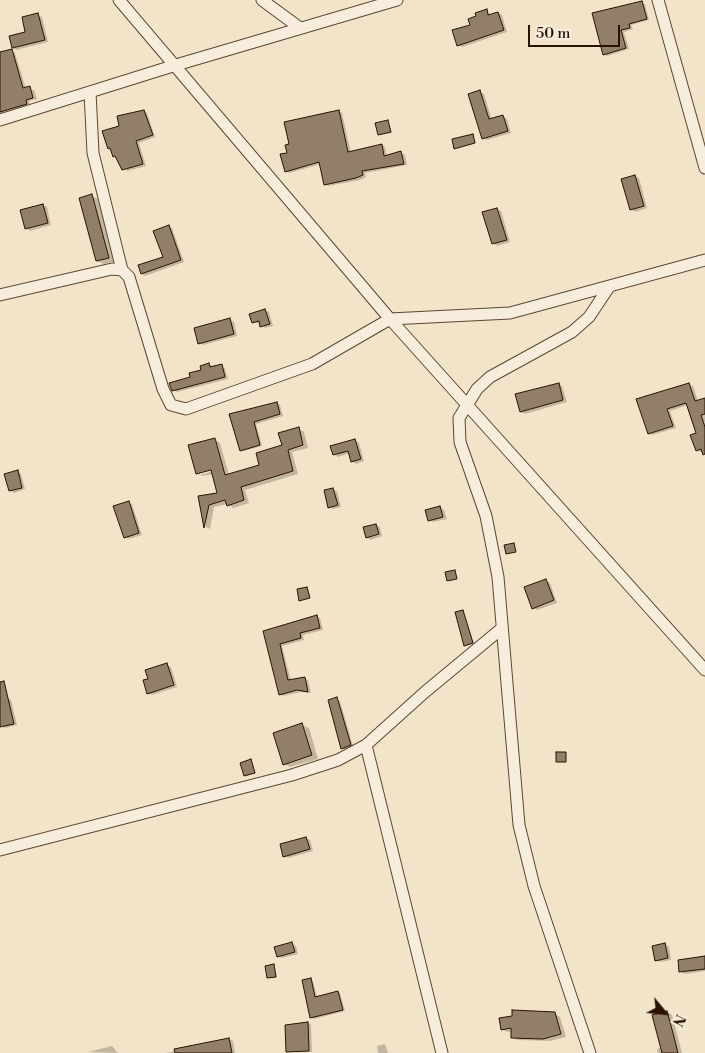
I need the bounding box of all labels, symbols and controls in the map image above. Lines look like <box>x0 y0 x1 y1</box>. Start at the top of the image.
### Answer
scale bar <box>530 15 622 47</box>
text: 50 m <box>536 24 570 43</box>
north arrow <box>640 988 690 1038</box>
text: N <box>668 1011 689 1029</box>

